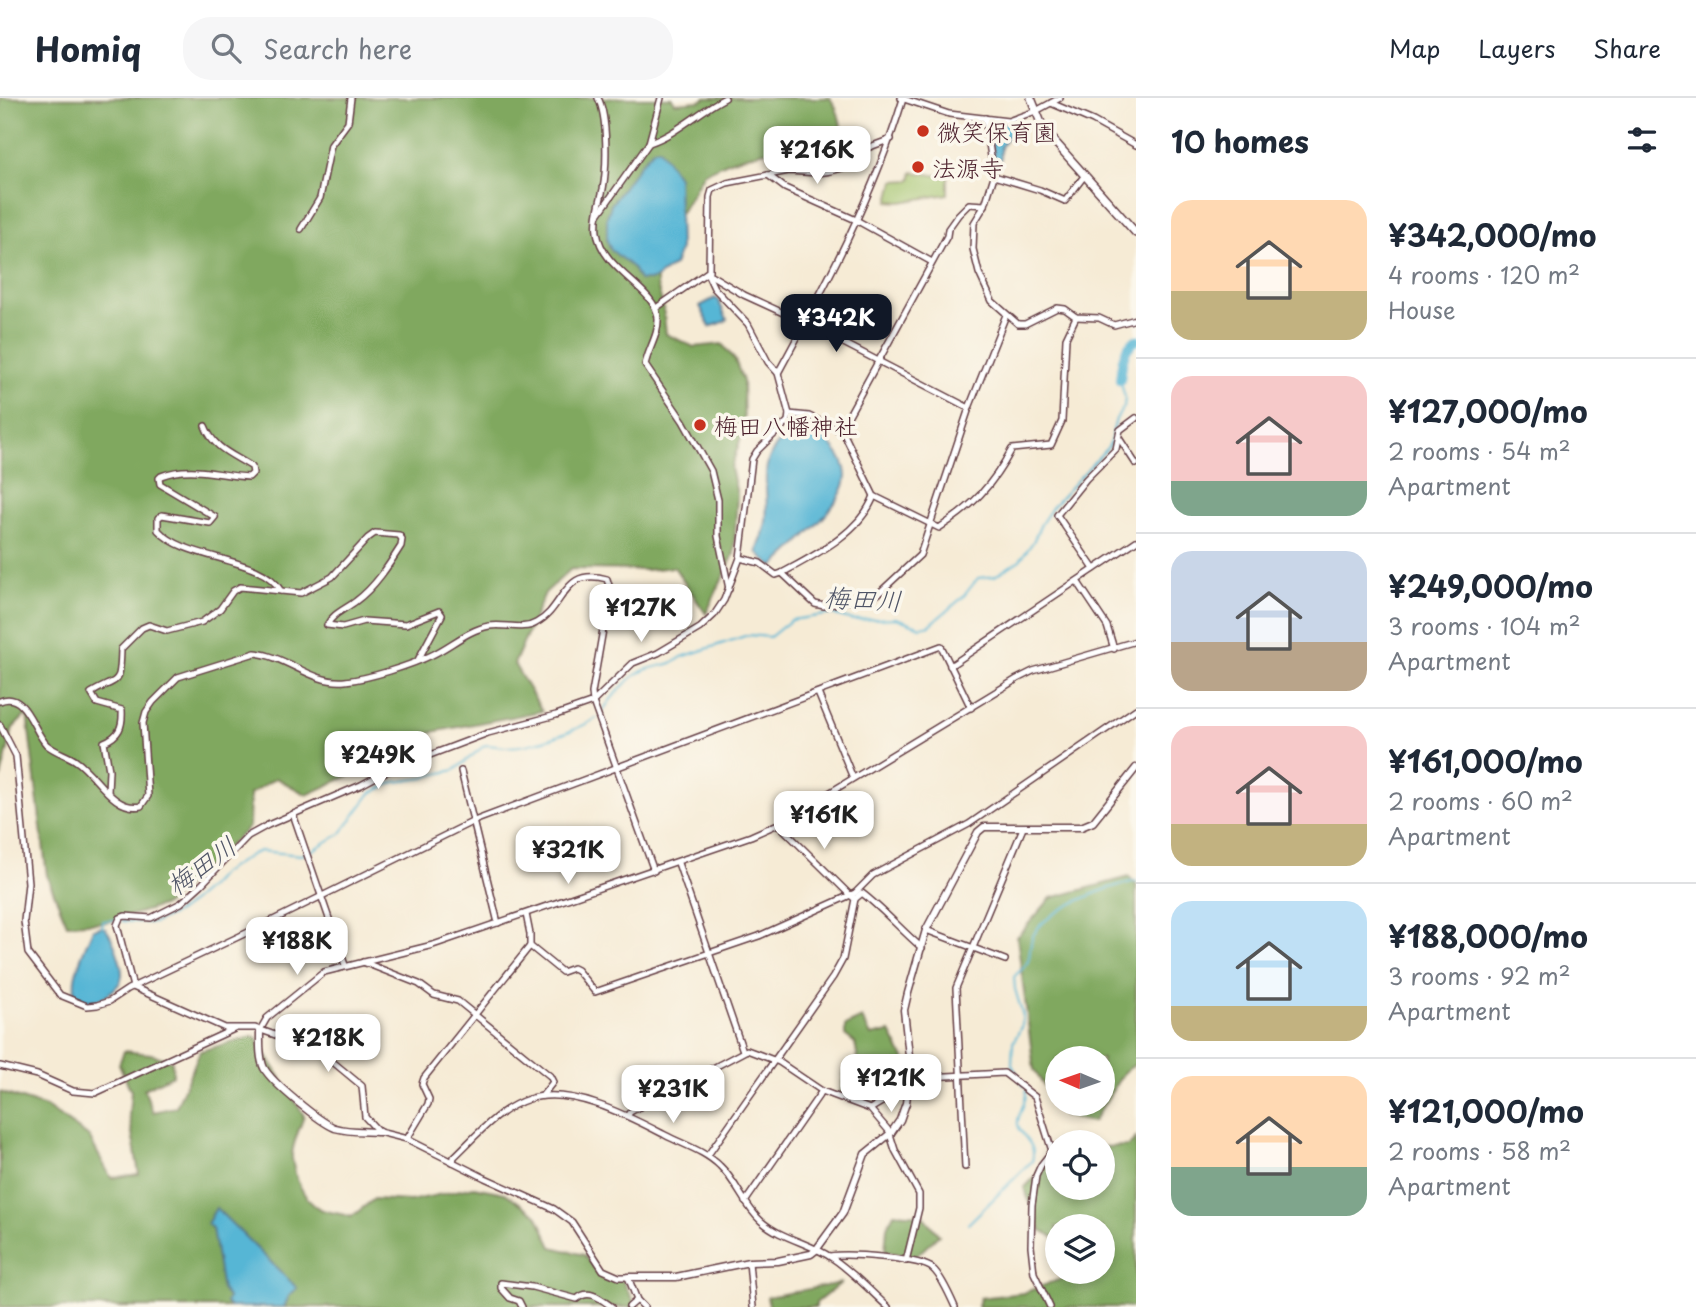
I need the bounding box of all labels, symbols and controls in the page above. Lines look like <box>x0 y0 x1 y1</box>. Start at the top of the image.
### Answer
search box <box>183 17 673 80</box>
text: Homiq <box>35 23 141 73</box>
icon: search <box>207 29 245 67</box>
text: Search here <box>263 29 412 68</box>
text: Map <box>1389 30 1440 66</box>
text: Layers <box>1478 30 1555 66</box>
text: Share <box>1593 30 1661 66</box>
place label: 微笑保育園 <box>937 113 1057 149</box>
text: 10 homes <box>1171 118 1309 163</box>
icon: filters <box>1623 121 1661 159</box>
marker: 微笑保育園 <box>915 123 931 139</box>
pin: ¥216K <box>768 126 866 186</box>
text: ¥216K <box>780 131 854 166</box>
place label: 法源寺 <box>932 149 1004 185</box>
marker: 法源寺 <box>910 159 926 175</box>
text: ¥342,000/mo <box>1388 212 1596 257</box>
icon: home <box>1227 228 1311 312</box>
text: 4 rooms · 120 m² <box>1388 257 1580 292</box>
text: House <box>1388 292 1455 327</box>
pin: ¥342K <box>787 294 885 354</box>
text: ¥342K <box>797 299 875 334</box>
text: ¥127,000/mo <box>1388 388 1588 433</box>
icon: home <box>1227 404 1311 488</box>
place label: 梅田八幡神社 <box>714 407 858 443</box>
marker: 梅田八幡神社 <box>692 417 708 433</box>
text: 2 rooms · 54 m² <box>1388 433 1571 468</box>
text: Apartment <box>1388 468 1511 503</box>
text: ¥249,000/mo <box>1388 563 1593 608</box>
water label: 梅田川 <box>823 576 903 620</box>
icon: home <box>1227 579 1311 663</box>
pin: ¥127K <box>592 584 690 644</box>
text: ¥127K <box>605 589 677 624</box>
text: 3 rooms · 104 m² <box>1388 608 1581 643</box>
text: Apartment <box>1388 643 1511 678</box>
pin: ¥249K <box>329 732 427 791</box>
text: ¥249K <box>341 736 415 771</box>
text: ¥161,000/mo <box>1388 738 1583 783</box>
icon: home <box>1227 754 1311 838</box>
text: 2 rooms · 60 m² <box>1388 783 1573 818</box>
pin: ¥161K <box>775 792 873 851</box>
text: ¥161K <box>790 796 858 831</box>
text: Apartment <box>1388 818 1511 853</box>
water label: 梅田川 <box>158 826 244 904</box>
pin: ¥321K <box>519 826 617 886</box>
text: ¥321K <box>532 831 604 866</box>
text: ¥188,000/mo <box>1388 913 1588 958</box>
pin: ¥188K <box>248 918 346 977</box>
text: ¥188K <box>262 922 332 957</box>
icon: home <box>1227 929 1311 1013</box>
text: 3 rooms · 92 m² <box>1388 958 1571 993</box>
text: Apartment <box>1388 993 1511 1028</box>
pin: ¥218K <box>279 1014 377 1074</box>
text: ¥218K <box>291 1019 365 1054</box>
north arrow <box>1045 1046 1115 1116</box>
map controls <box>1045 1046 1115 1284</box>
pin: ¥121K <box>842 1054 940 1114</box>
text: ¥121K <box>856 1059 926 1094</box>
pin: ¥231K <box>624 1066 722 1125</box>
text: ¥231K <box>637 1070 709 1105</box>
text: ¥121,000/mo <box>1388 1088 1584 1133</box>
icon: home <box>1227 1104 1311 1188</box>
button: locate <box>1045 1130 1115 1200</box>
text: 2 rooms · 58 m² <box>1388 1133 1571 1168</box>
text: Apartment <box>1388 1168 1511 1203</box>
button: layers <box>1045 1214 1115 1284</box>

